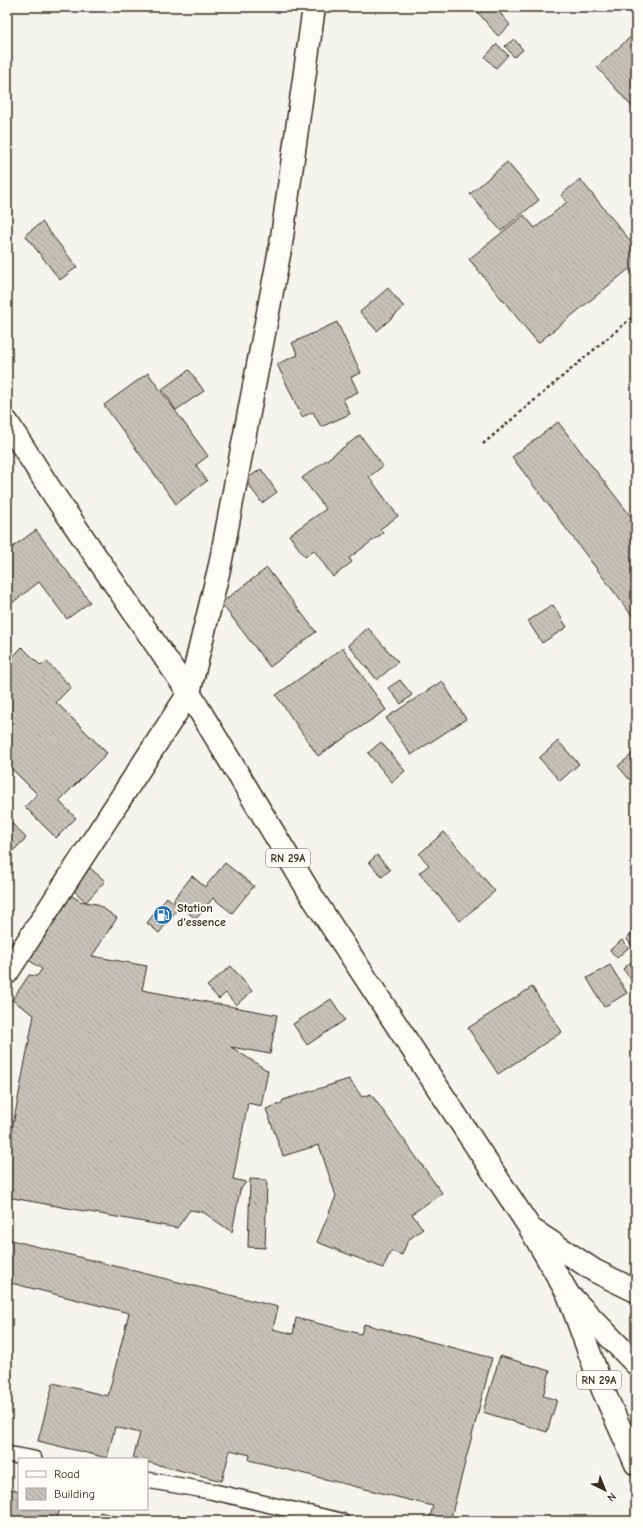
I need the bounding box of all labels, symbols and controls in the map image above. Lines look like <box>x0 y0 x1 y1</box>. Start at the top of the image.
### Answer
road number: RN 29A <box>266 849 310 867</box>
place label: Station d'essence <box>177 901 226 929</box>
fuel station icon: Station d'essence <box>152 904 174 926</box>
road number: RN 29A <box>577 1371 621 1389</box>
legend <box>18 1458 148 1510</box>
text: Road <box>54 1467 80 1481</box>
north arrow <box>585 1470 625 1510</box>
text: Building <box>54 1487 95 1501</box>
text: N <box>604 1490 619 1504</box>

